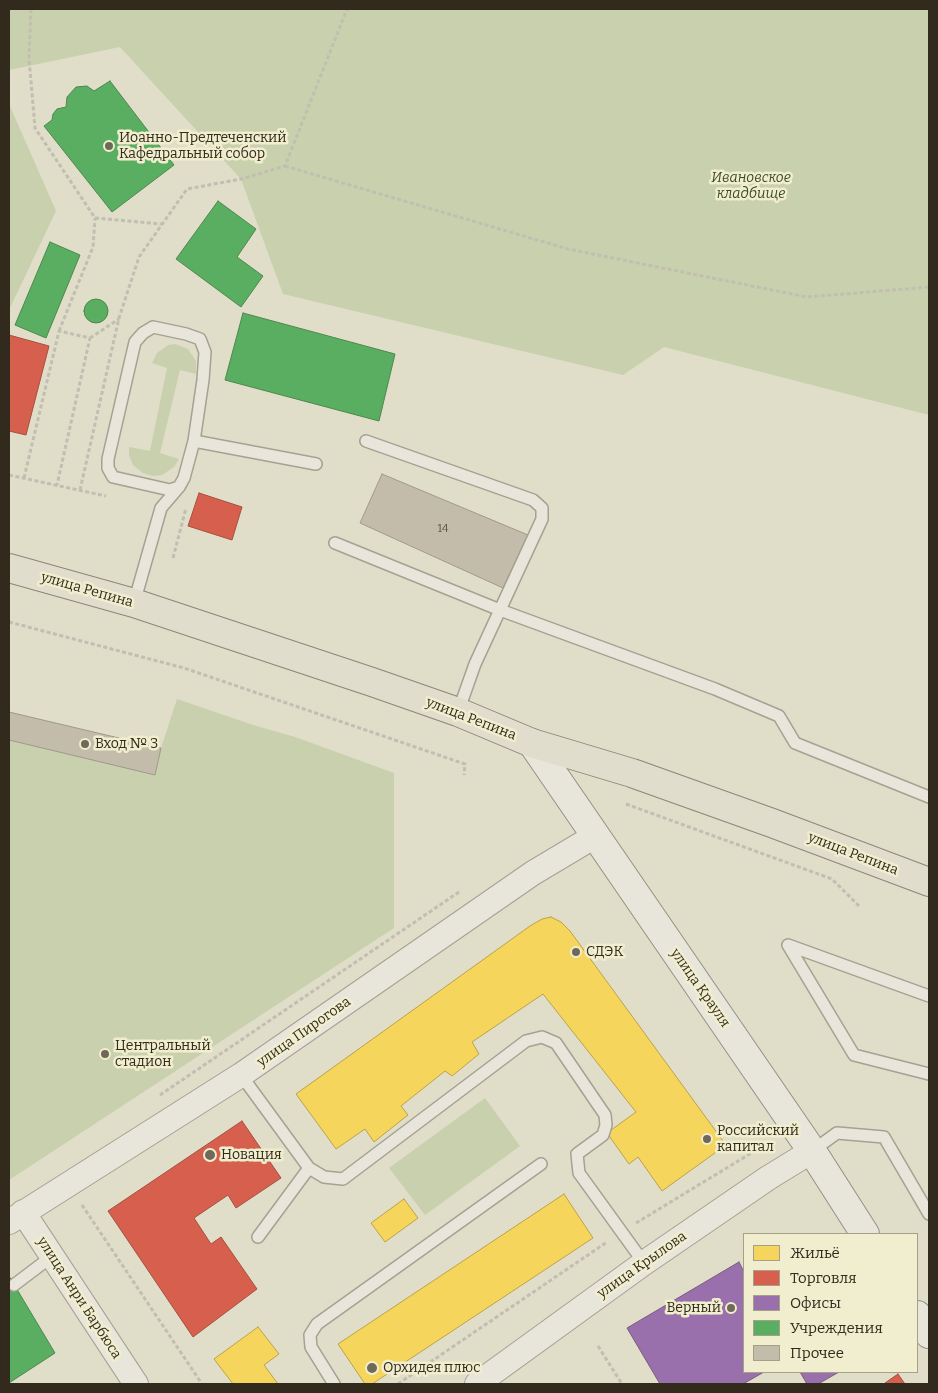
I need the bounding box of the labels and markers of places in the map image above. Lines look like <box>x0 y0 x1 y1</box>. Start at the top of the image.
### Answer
place label: Иоанно-Предтеченский Кафедральный собор <box>119 130 286 162</box>
marker: Иоанно-Предтеченский Кафедральный собор <box>103 140 115 152</box>
place label: Вход № 3 <box>95 736 158 752</box>
marker: Вход № 3 <box>79 738 91 750</box>
place label: СДЭК <box>586 944 623 960</box>
marker: СДЭК <box>570 946 582 958</box>
place label: Центральный стадион <box>115 1038 211 1070</box>
marker: Центральный стадион <box>99 1048 111 1060</box>
place label: Российский капитал <box>717 1123 799 1156</box>
marker: Российский капитал <box>701 1133 713 1145</box>
place label: Новация <box>221 1147 282 1163</box>
marker: Новация <box>203 1148 217 1162</box>
place label: Верный <box>666 1300 721 1316</box>
marker: Верный <box>725 1302 737 1314</box>
place label: Орхидея плюс <box>383 1360 480 1376</box>
marker: Орхидея плюс <box>365 1361 379 1375</box>

